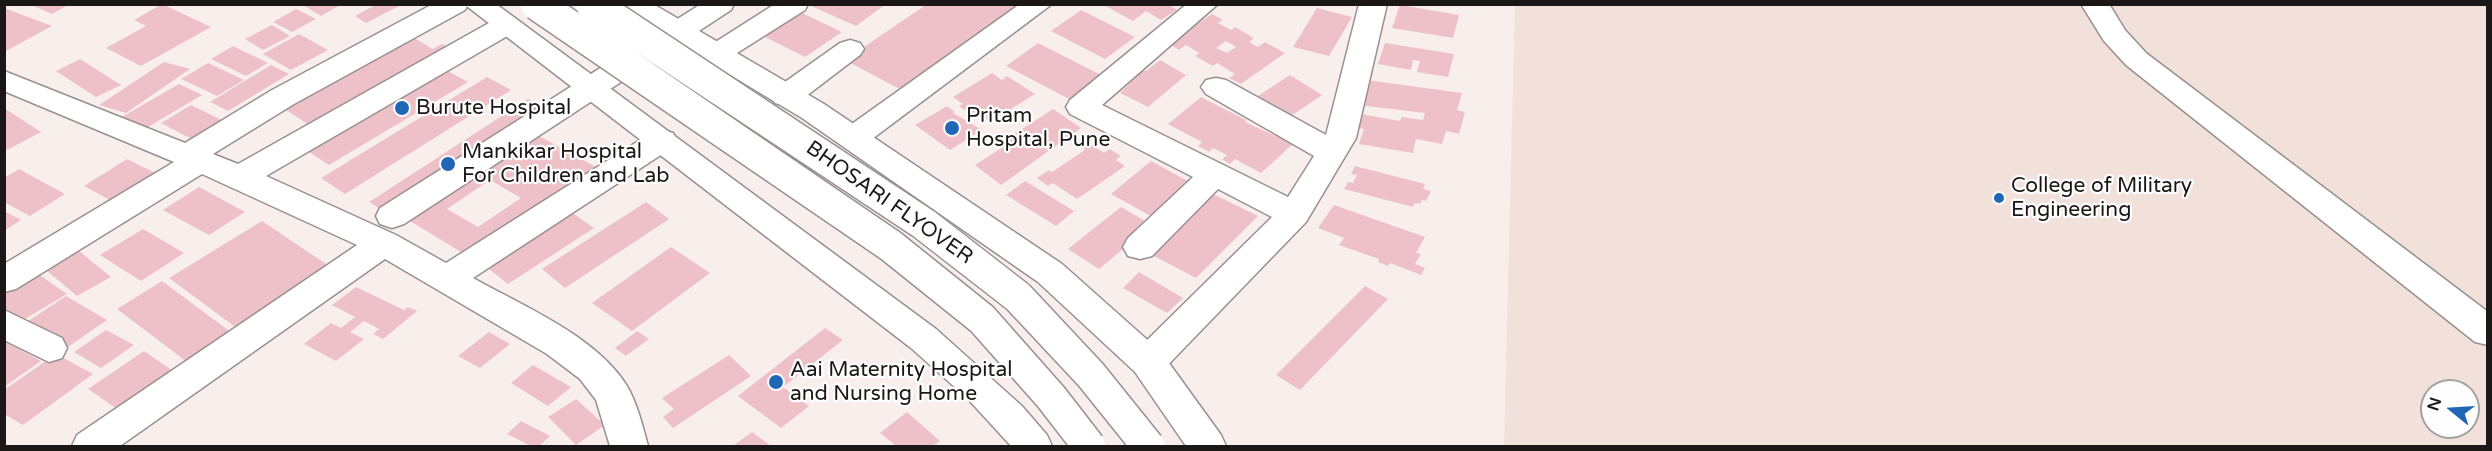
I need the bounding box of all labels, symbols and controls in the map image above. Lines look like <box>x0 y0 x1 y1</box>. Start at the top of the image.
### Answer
place label: Burute Hospital <box>416 95 571 121</box>
marker: Burute Hospital <box>393 99 411 117</box>
place label: Pritam Hospital, Pune <box>966 103 1110 153</box>
marker: Pritam Hospital, Pune <box>943 119 961 137</box>
street label: BHOSARI FLYOVER <box>801 136 977 270</box>
place label: Mankikar Hospital For Children and Lab <box>462 139 670 189</box>
marker: Mankikar Hospital For Children and Lab <box>439 155 457 173</box>
place label: College of Military Engineering <box>2011 173 2192 223</box>
marker: College of Military Engineering <box>1992 191 2006 205</box>
place label: Aai Maternity Hospital and Nursing Home <box>790 357 1012 407</box>
marker: Aai Maternity Hospital and Nursing Home <box>767 373 785 391</box>
north arrow <box>2420 379 2480 439</box>
text: N <box>2423 395 2446 413</box>

